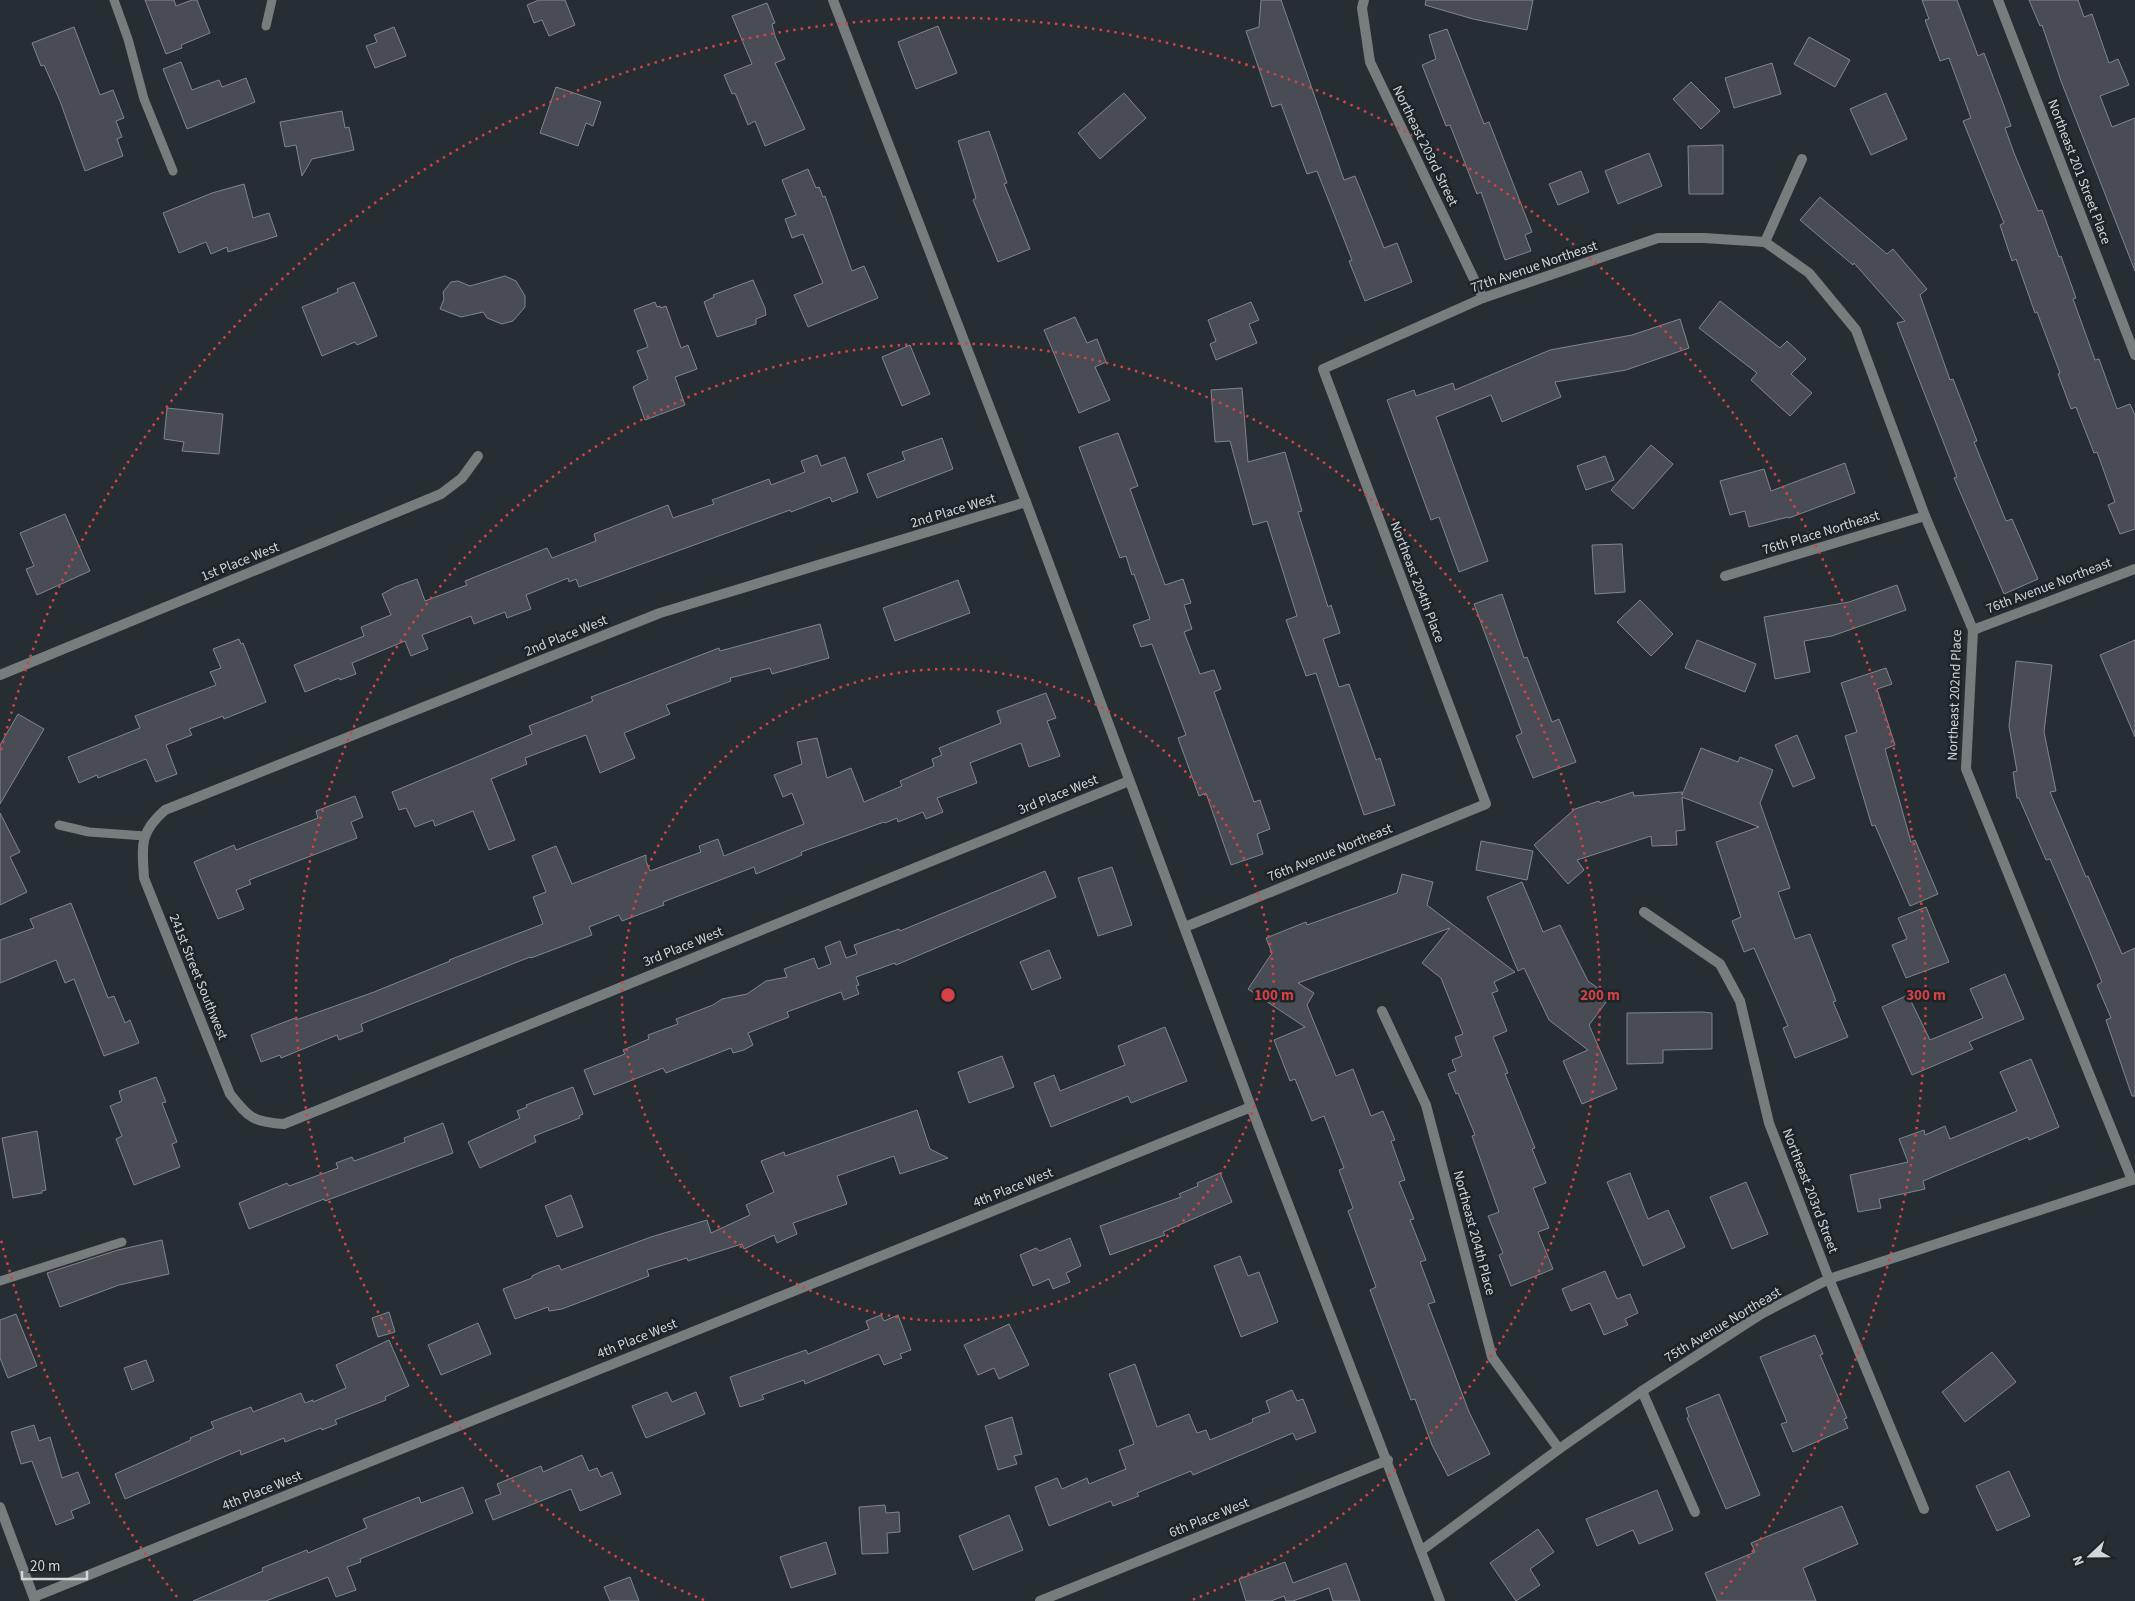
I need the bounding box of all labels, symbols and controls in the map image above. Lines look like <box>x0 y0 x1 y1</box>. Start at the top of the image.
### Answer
street label: Northeast 203rd Street <box>1387 82 1463 210</box>
street label: Northeast 201 Street Place <box>2042 97 2116 247</box>
street label: 77th Avenue Northeast <box>1468 236 1600 298</box>
street label: 2nd Place West <box>908 489 998 533</box>
street label: 76th Place Northeast <box>1760 506 1882 560</box>
street label: Northeast 204th Place <box>1385 518 1449 646</box>
street label: 1st Place West <box>198 537 282 587</box>
street label: 76th Avenue Northeast <box>1983 553 2115 619</box>
street label: 2nd Place West <box>522 610 611 662</box>
street label: Northeast 202nd Place <box>1943 629 1967 761</box>
street label: 3rd Place West <box>1015 770 1101 820</box>
street label: 76th Avenue Northeast <box>1265 819 1396 887</box>
street label: 241st Street Southwest <box>164 911 233 1043</box>
street label: 3rd Place West <box>640 922 726 972</box>
text: 100 m <box>1254 985 1294 1006</box>
text: 200 m <box>1580 985 1620 1006</box>
text: 300 m <box>1906 985 1946 1006</box>
centre of rings <box>939 986 957 1004</box>
street label: Northeast 203rd Street <box>1777 1126 1843 1256</box>
street label: 4th Place West <box>970 1163 1056 1213</box>
street label: Northeast 204th Place <box>1448 1168 1500 1298</box>
street label: 75th Avenue Northeast <box>1661 1282 1785 1368</box>
street label: 4th Place West <box>594 1314 680 1364</box>
street label: 4th Place West <box>219 1466 305 1516</box>
street label: 6th Place West <box>1166 1493 1252 1543</box>
north arrow <box>2065 1531 2115 1581</box>
scale bar <box>22 1548 88 1580</box>
text: N <box>2068 1552 2090 1569</box>
text: 20 m <box>30 1556 60 1577</box>

